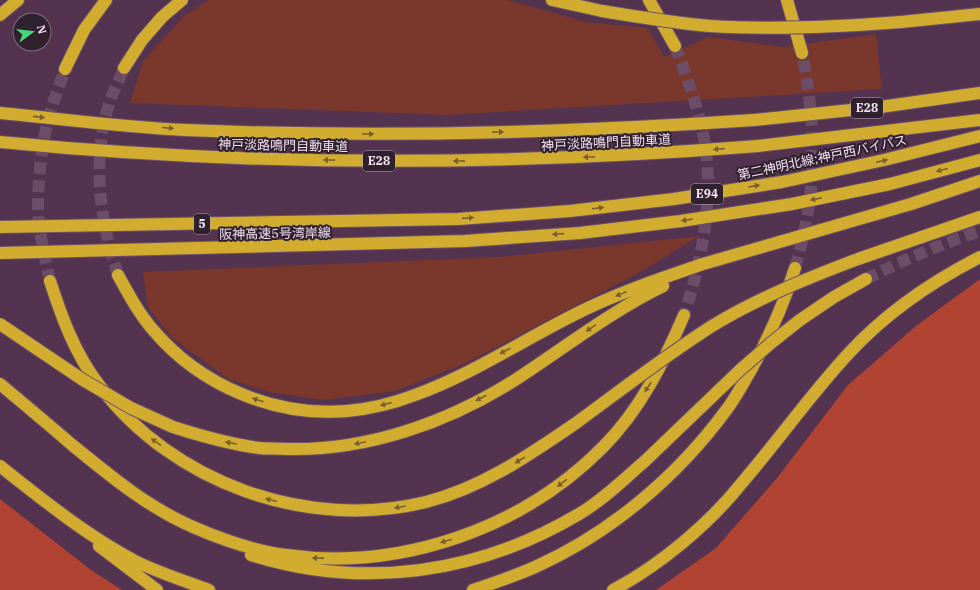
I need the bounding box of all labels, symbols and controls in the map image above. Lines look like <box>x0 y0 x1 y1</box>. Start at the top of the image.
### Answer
north arrow <box>12 12 52 52</box>
text: N <box>34 23 50 36</box>
road number: E28 <box>851 98 883 118</box>
one-way arrow <box>33 113 45 120</box>
one-way arrow <box>162 125 174 132</box>
one-way arrow <box>492 129 505 135</box>
one-way arrow <box>362 131 375 137</box>
street label: 神戸淡路鳴門自動車道 <box>541 131 671 154</box>
street label: 第二神明北線;神戸西バイパス <box>736 131 908 184</box>
street label: 神戸淡路鳴門自動車道 <box>218 136 348 155</box>
one-way arrow <box>713 146 725 153</box>
road number: E28 <box>363 151 395 171</box>
one-way arrow <box>582 154 595 160</box>
one-way arrow <box>322 157 335 163</box>
one-way arrow <box>453 157 465 164</box>
one-way arrow <box>875 157 888 163</box>
one-way arrow <box>936 167 948 173</box>
one-way arrow <box>748 183 760 189</box>
road number: E94 <box>691 184 723 204</box>
one-way arrow <box>809 197 822 203</box>
one-way arrow <box>592 205 604 211</box>
road number: 5 <box>194 214 210 234</box>
one-way arrow <box>462 215 474 222</box>
one-way arrow <box>681 217 693 223</box>
street label: 阪神高速5号湾岸線 <box>219 224 331 243</box>
one-way arrow <box>552 231 564 238</box>
one-way arrow <box>616 291 627 297</box>
one-way arrow <box>586 324 596 332</box>
one-way arrow <box>499 348 511 354</box>
one-way arrow <box>645 381 652 393</box>
one-way arrow <box>476 395 487 402</box>
one-way arrow <box>252 397 264 403</box>
one-way arrow <box>380 401 392 407</box>
one-way arrow <box>151 438 161 446</box>
one-way arrow <box>225 440 237 446</box>
one-way arrow <box>354 440 366 446</box>
one-way arrow <box>515 456 525 464</box>
one-way arrow <box>556 479 567 487</box>
one-way arrow <box>265 497 277 503</box>
one-way arrow <box>394 504 406 510</box>
one-way arrow <box>440 538 452 544</box>
one-way arrow <box>311 555 324 561</box>

